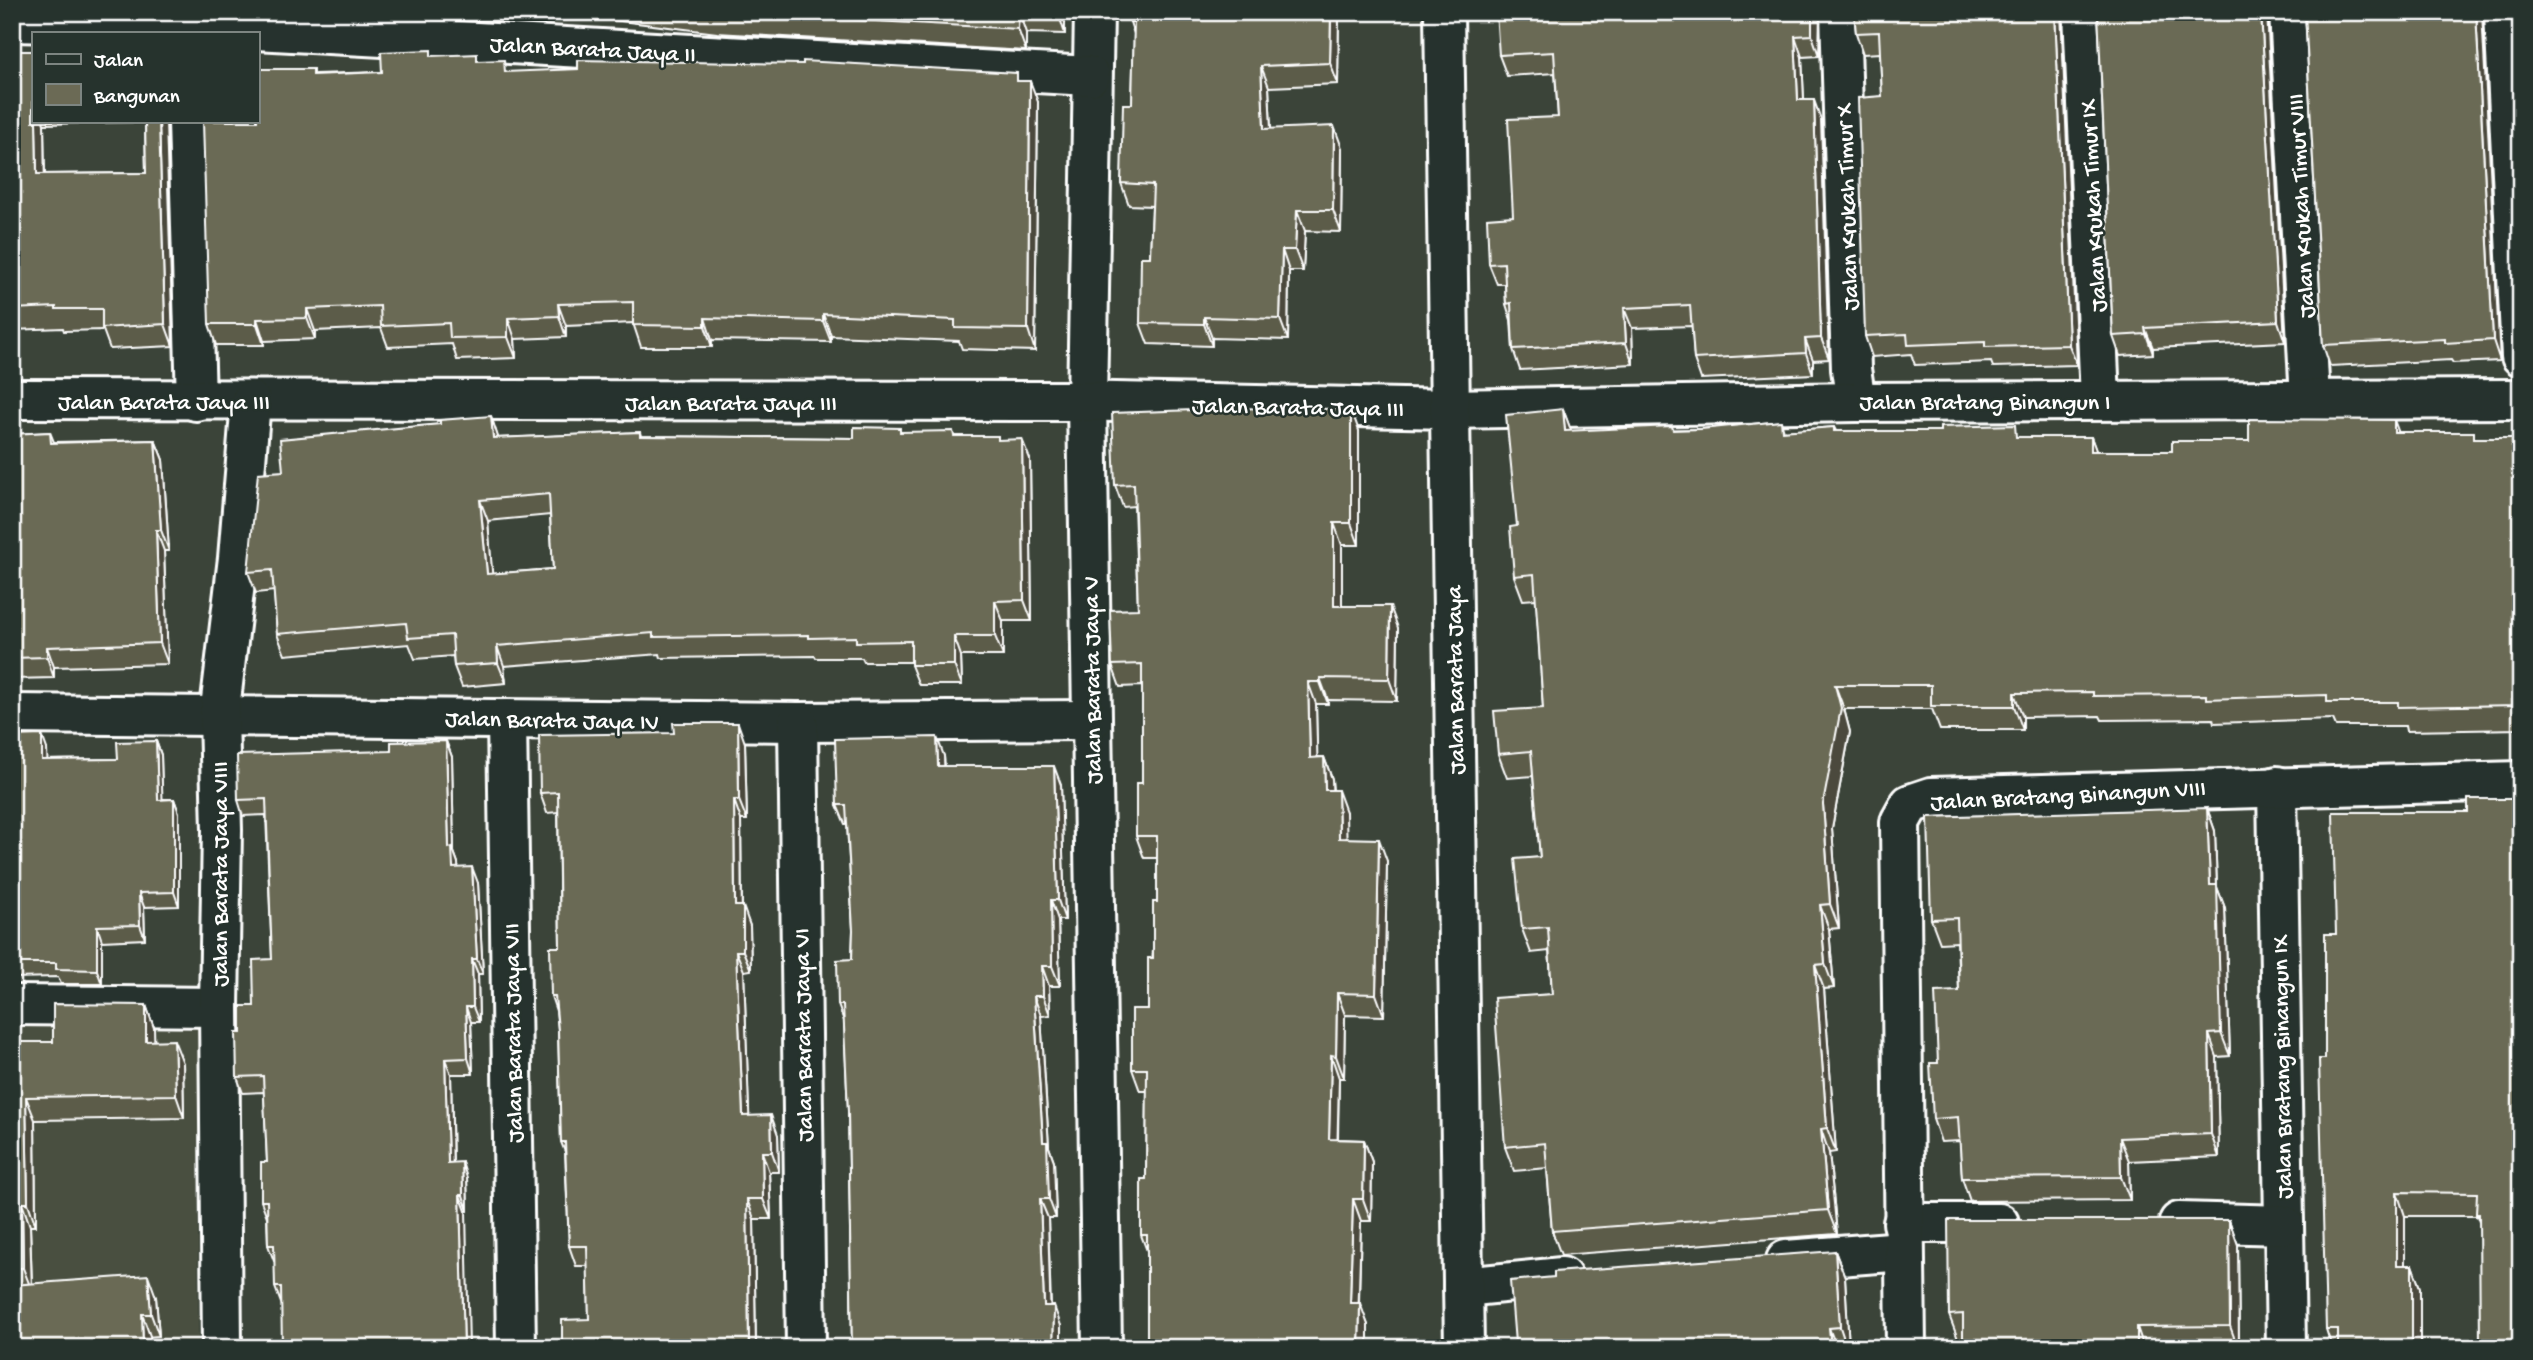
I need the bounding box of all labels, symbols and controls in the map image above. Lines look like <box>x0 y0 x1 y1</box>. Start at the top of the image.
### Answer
legend <box>32 32 259 122</box>
street label: Jalan Barata Jaya II <box>489 32 697 71</box>
text: Jalan <box>94 50 143 75</box>
text: Bangunan <box>93 86 180 111</box>
street label: Jalan Krukah Timur VIII <box>2283 93 2324 319</box>
street label: Jalan Krukah Timur IX <box>2075 98 2116 313</box>
street label: Jalan Krukah Timur X <box>1831 102 1868 311</box>
street label: Jalan Barata Jaya III <box>58 390 270 419</box>
street label: Jalan Bratang Binangun I <box>1859 390 2111 419</box>
street label: Jalan Barata Jaya III <box>625 391 837 420</box>
street label: Jalan Barata Jaya III <box>1192 393 1404 426</box>
street label: Jalan Barata Jaya V <box>1078 576 1111 784</box>
street label: Jalan Barata Jaya <box>1441 584 1474 775</box>
street label: Jalan Barata Jaya IV <box>445 706 659 739</box>
street label: Jalan Barata Jaya VIII <box>208 761 237 987</box>
street label: Jalan Bratang Binangun VIII <box>1930 776 2207 819</box>
street label: Jalan Barata Jaya VII <box>499 923 532 1143</box>
street label: Jalan Barata Jaya VI <box>789 928 822 1142</box>
street label: Jalan Bratang Binangun IX <box>2268 934 2301 1199</box>

